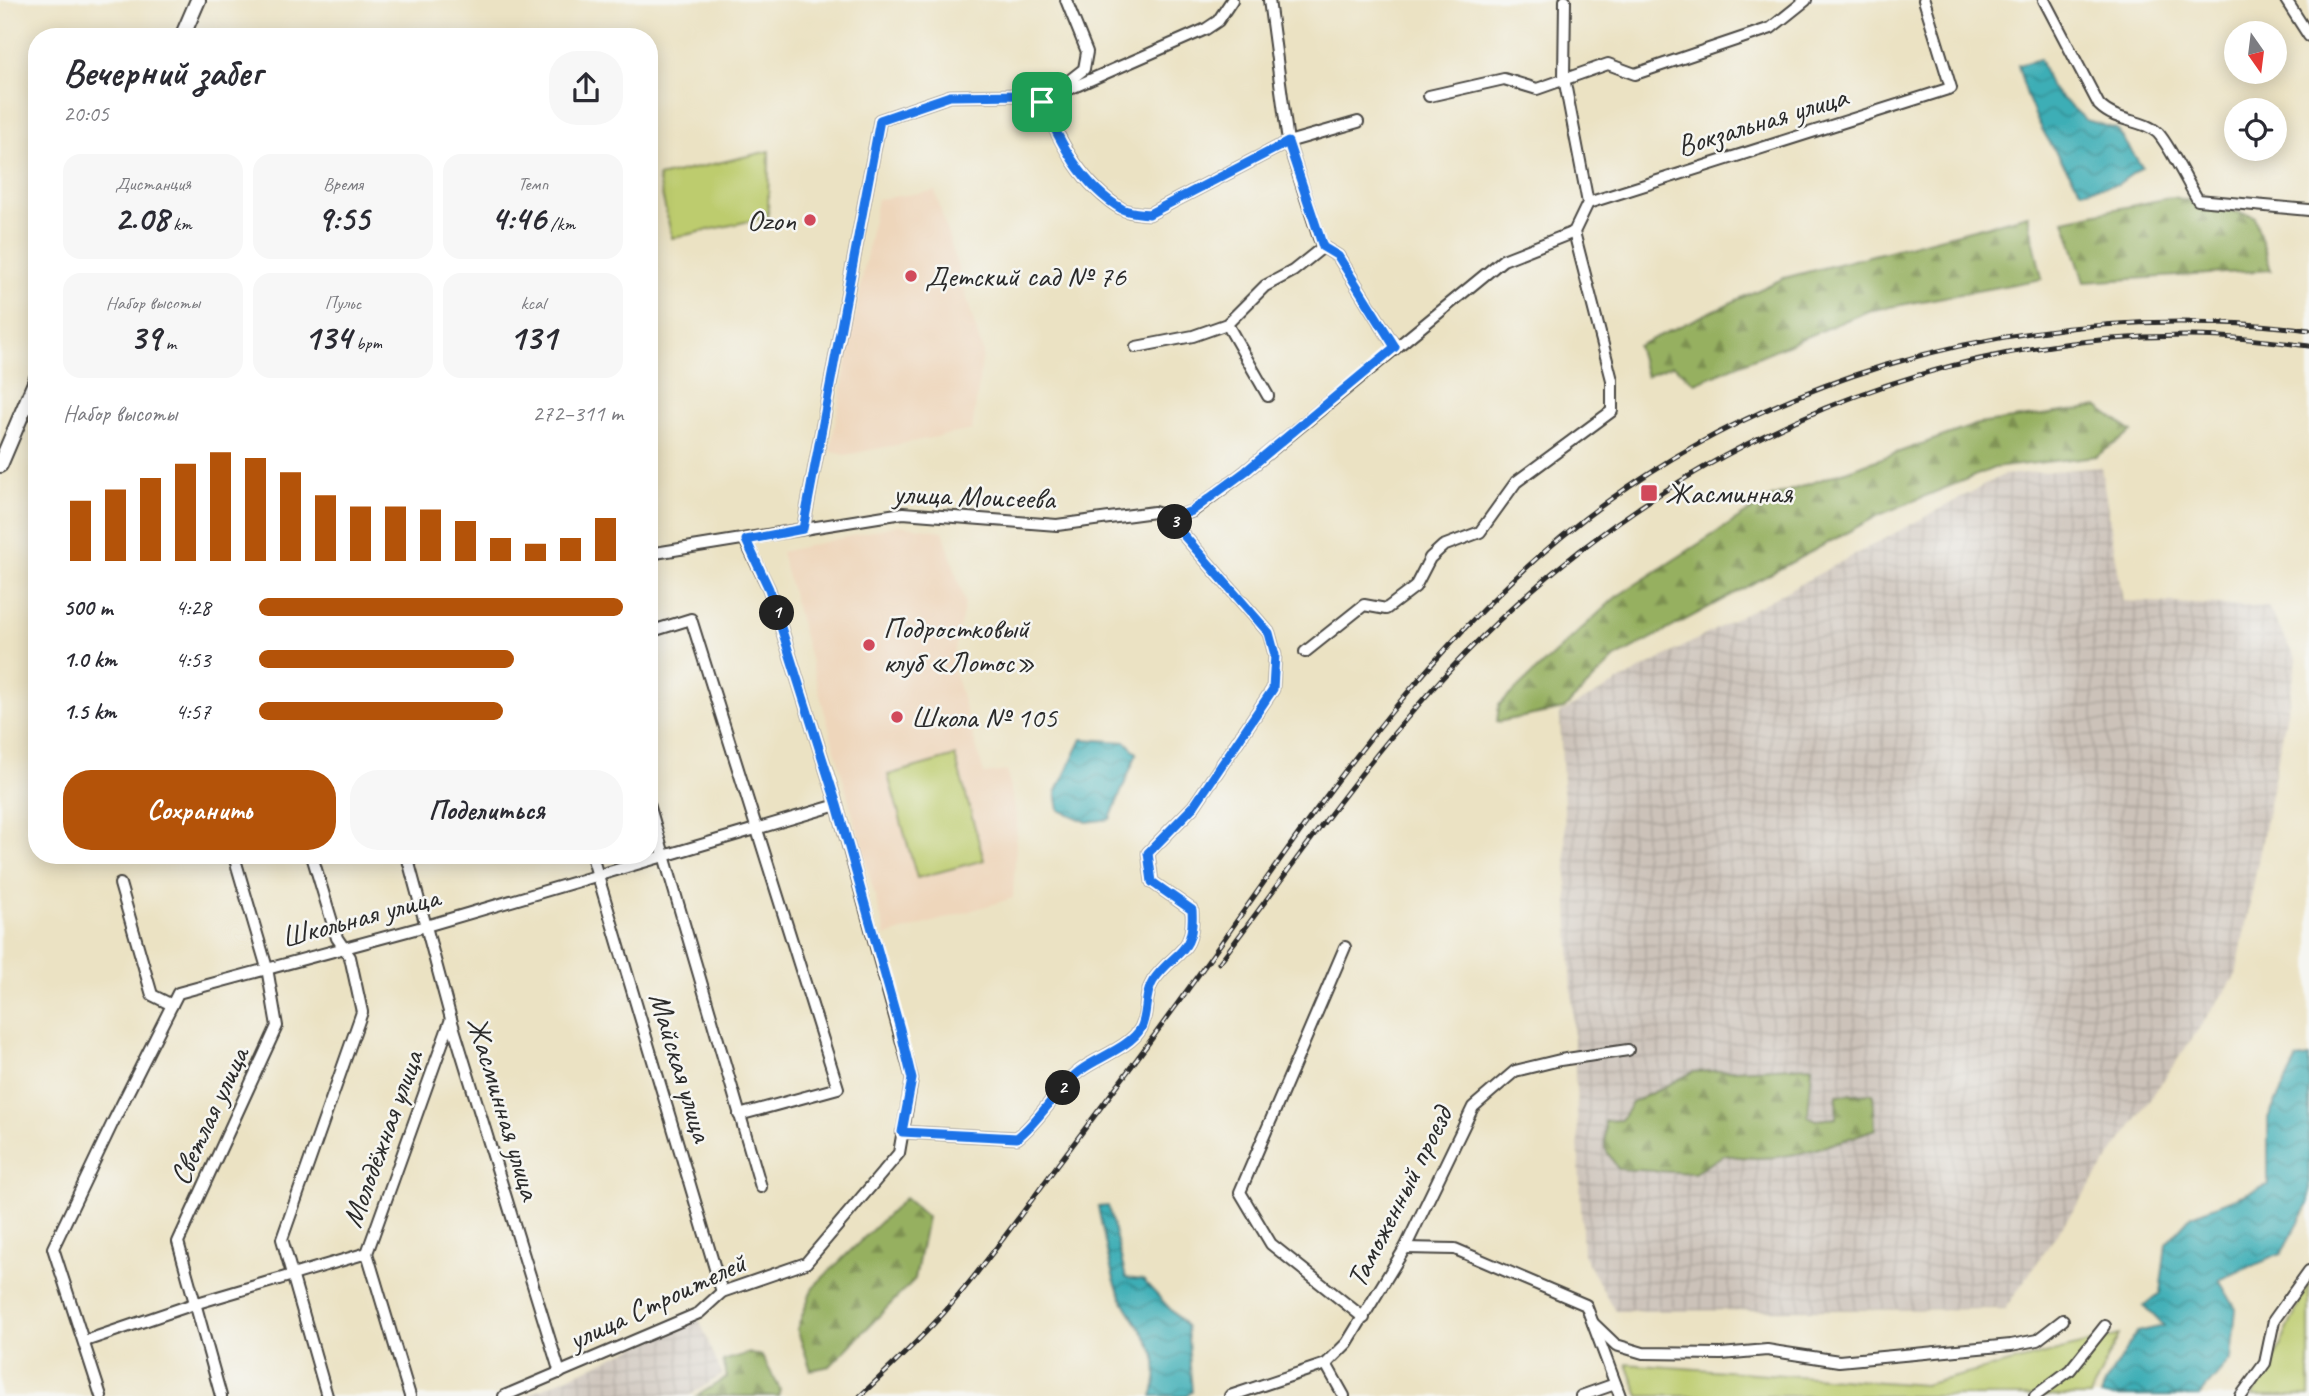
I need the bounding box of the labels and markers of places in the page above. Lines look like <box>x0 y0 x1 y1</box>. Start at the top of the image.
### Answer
pin <box>1012 72 1072 132</box>
place label: Ozon <box>747 201 796 239</box>
marker: Ozon <box>802 212 818 228</box>
place label: Детский сад № 76 <box>925 257 1127 295</box>
marker: Детский сад № 76 <box>903 268 919 284</box>
place label: Жасминная <box>1665 474 1793 512</box>
marker: Жасминная <box>1639 483 1659 503</box>
pin: 3 <box>1158 504 1192 540</box>
pin: 1 <box>760 596 794 630</box>
place label: Подростковый клуб «Лотос» <box>883 609 1035 681</box>
marker: Подростковый клуб «Лотос» <box>861 637 877 653</box>
place label: Школа № 105 <box>911 698 1058 736</box>
marker: Школа № 105 <box>889 709 905 725</box>
pin: 2 <box>1046 1070 1080 1106</box>

